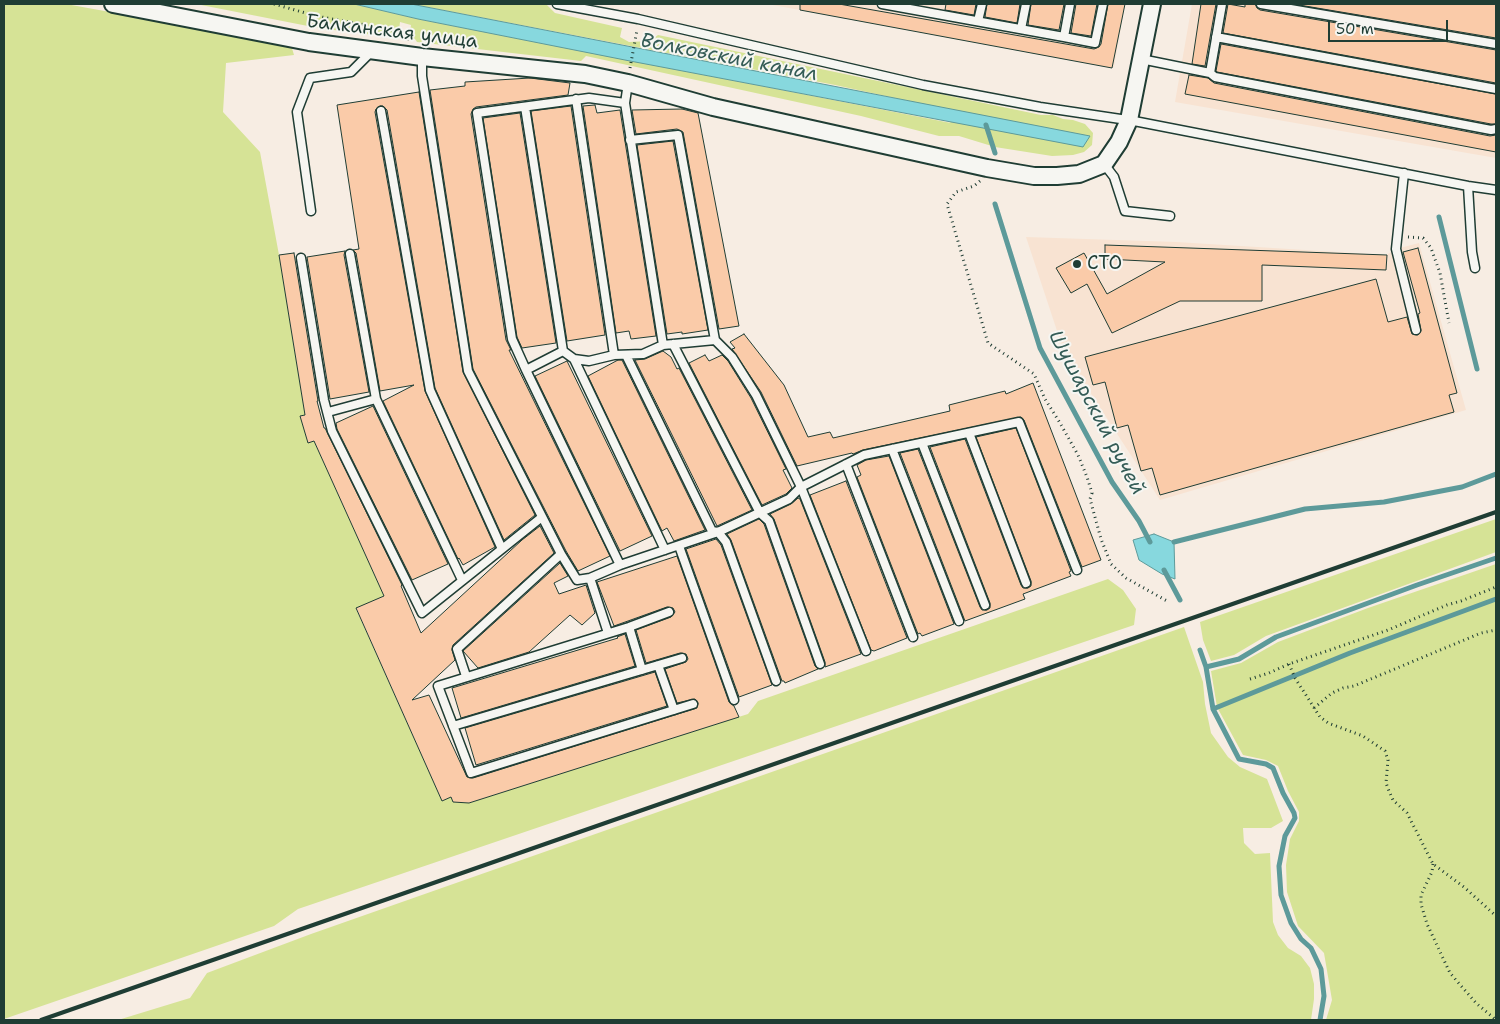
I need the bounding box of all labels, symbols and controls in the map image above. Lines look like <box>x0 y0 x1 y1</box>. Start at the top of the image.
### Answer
street label: Балканская улица <box>305 10 479 54</box>
scale bar <box>1330 10 1450 42</box>
text: 50 m <box>1336 19 1374 39</box>
water label: Волковский канал <box>638 29 820 87</box>
place label: СТО <box>1087 253 1122 275</box>
marker: СТО <box>1071 258 1083 270</box>
water label: Шушарский ручей <box>1043 327 1149 499</box>

